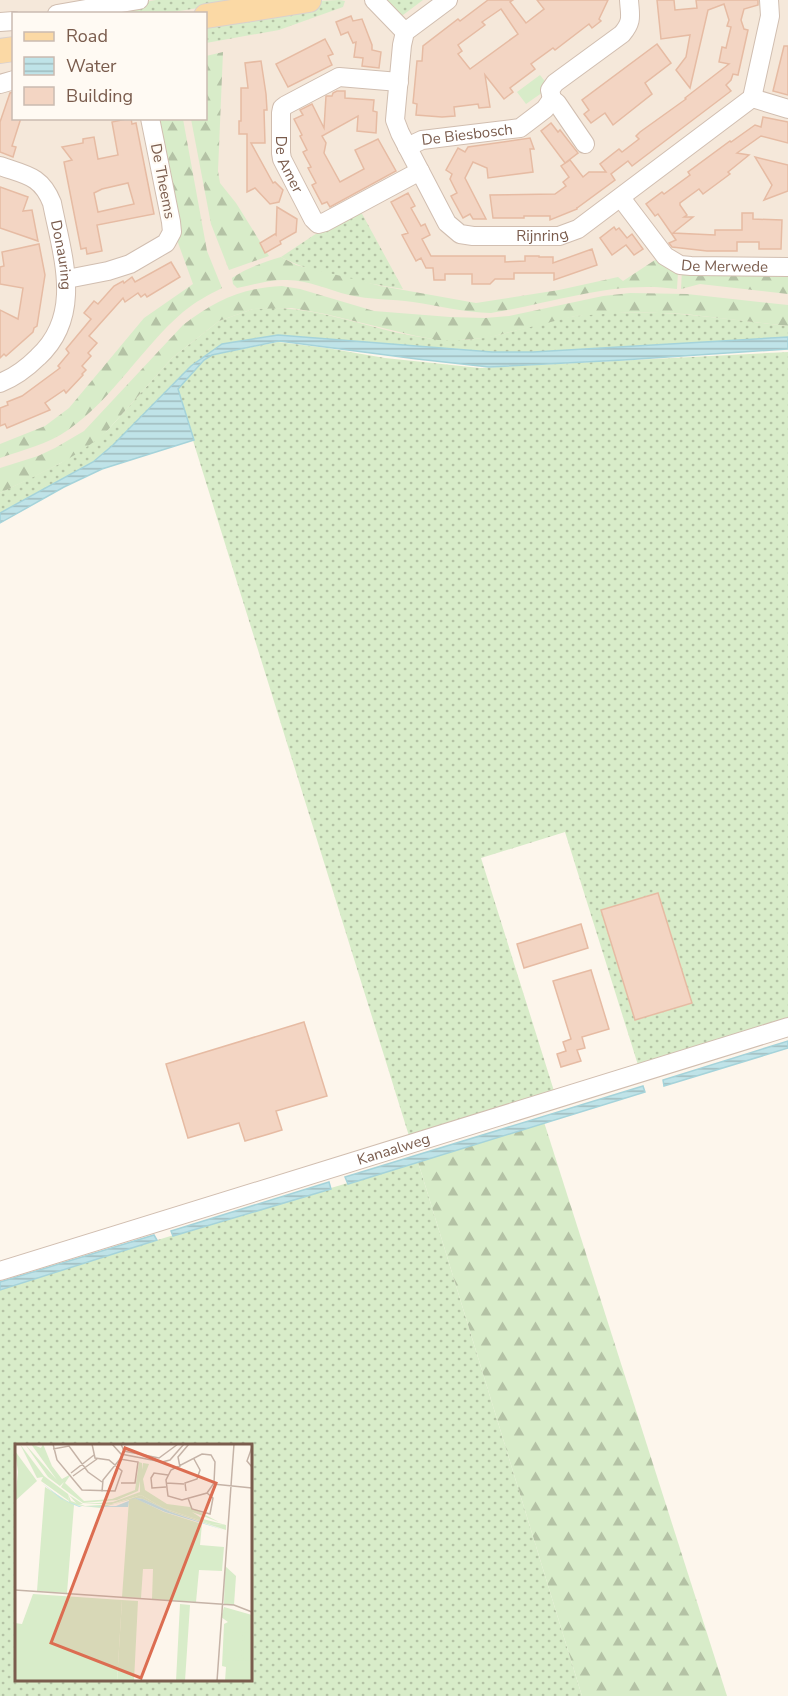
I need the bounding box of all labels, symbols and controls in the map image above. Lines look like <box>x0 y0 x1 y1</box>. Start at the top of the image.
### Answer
legend <box>12 12 207 120</box>
text: Road <box>66 24 108 48</box>
text: Water <box>66 54 117 78</box>
text: Building <box>66 84 133 108</box>
street label: De Biesbosch <box>420 119 514 150</box>
street label: De Amer <box>271 136 308 197</box>
street label: De Theems <box>146 142 180 220</box>
street label: Donauring <box>46 218 76 290</box>
street label: Rijnring <box>516 224 571 246</box>
street label: De Merwede <box>680 255 768 277</box>
street label: Kanaalweg <box>355 1128 433 1170</box>
inset map <box>15 1444 252 1681</box>

